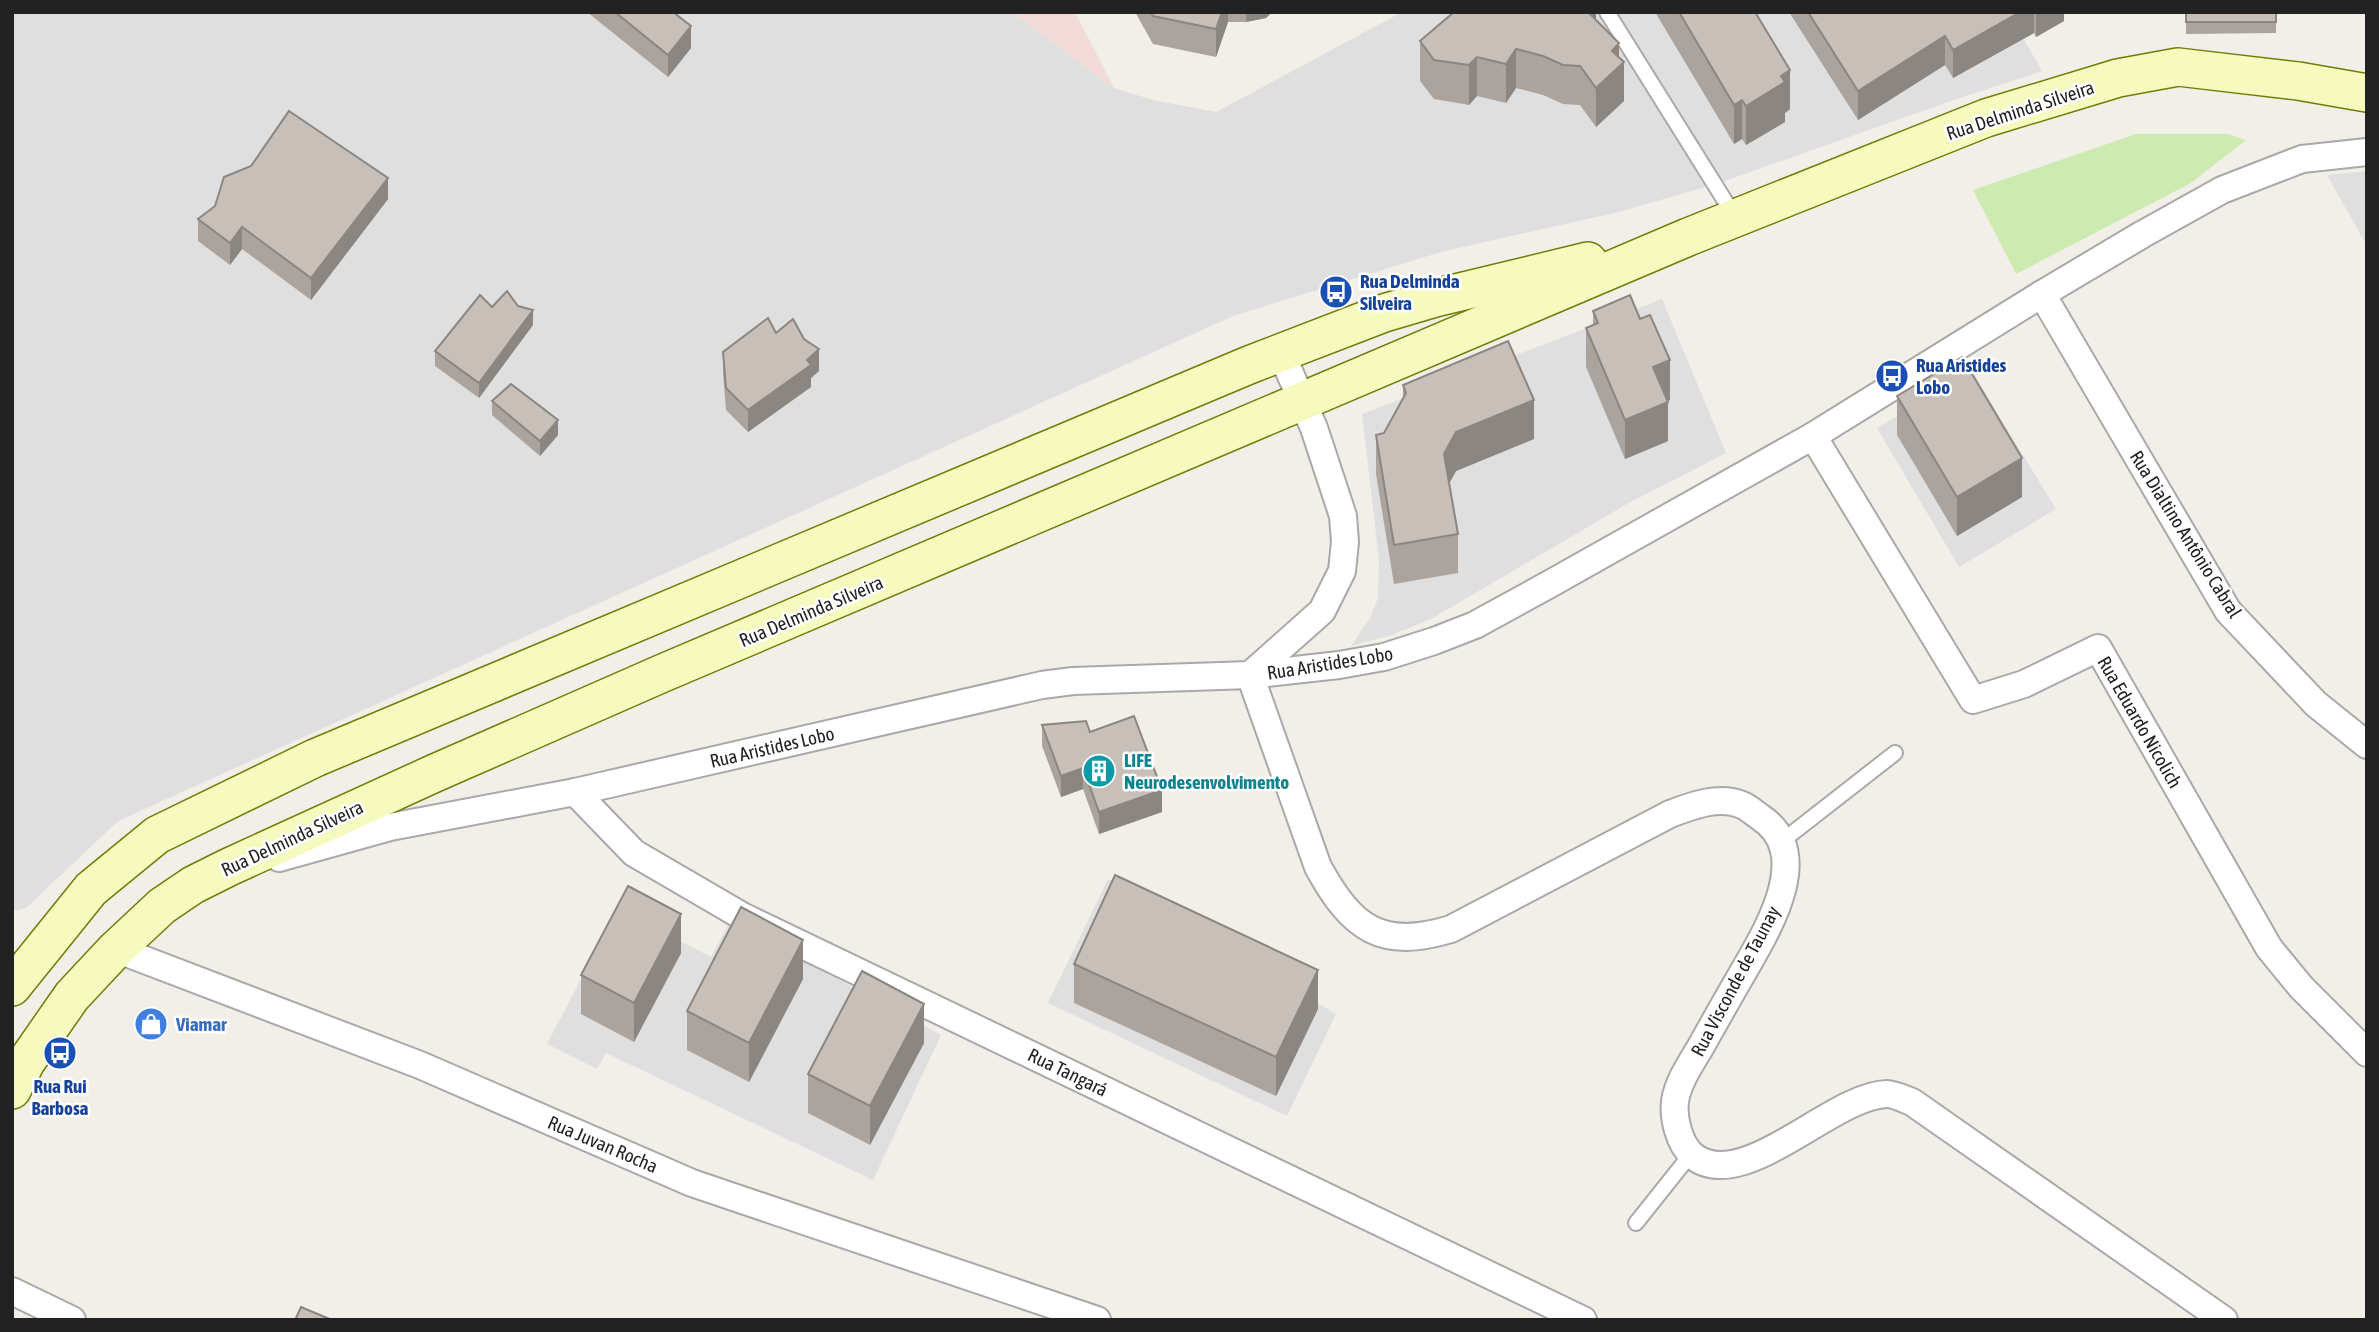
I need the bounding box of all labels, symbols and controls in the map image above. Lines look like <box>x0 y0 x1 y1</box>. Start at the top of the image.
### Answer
street label: Rua Delminda Silveira <box>1943 76 2097 144</box>
place label: Rua Delminda Silveira <box>1360 270 1460 314</box>
bus stop icon: Rua Delminda Silveira <box>1317 273 1355 311</box>
place label: Rua Aristides Lobo <box>1916 354 2007 398</box>
bus stop icon: Rua Aristides Lobo <box>1873 357 1911 395</box>
street label: Rua Dialtino Antônio Cabral <box>2126 446 2246 622</box>
street label: Rua Delminda Silveira <box>736 571 886 651</box>
street label: Rua Aristides Lobo <box>1265 642 1395 684</box>
street label: Rua Eduardo Nicolich <box>2093 652 2187 792</box>
street label: Rua Aristides Lobo <box>708 722 836 772</box>
place label: LIFE Neurodesenvolvimento <box>1124 749 1289 793</box>
building icon: LIFE Neurodesenvolvimento <box>1080 752 1118 790</box>
street label: Rua Delminda Silveira <box>218 795 366 881</box>
street label: Rua Visconde de Taunay <box>1686 902 1784 1060</box>
shop icon: Viamar <box>132 1005 170 1043</box>
place label: Viamar <box>175 1013 227 1035</box>
bus stop icon: Rua Rui Barbosa <box>41 1034 79 1072</box>
street label: Rua Tangará <box>1025 1043 1111 1101</box>
place label: Rua Rui Barbosa <box>32 1075 89 1119</box>
street label: Rua Juvan Rocha <box>545 1111 661 1177</box>

